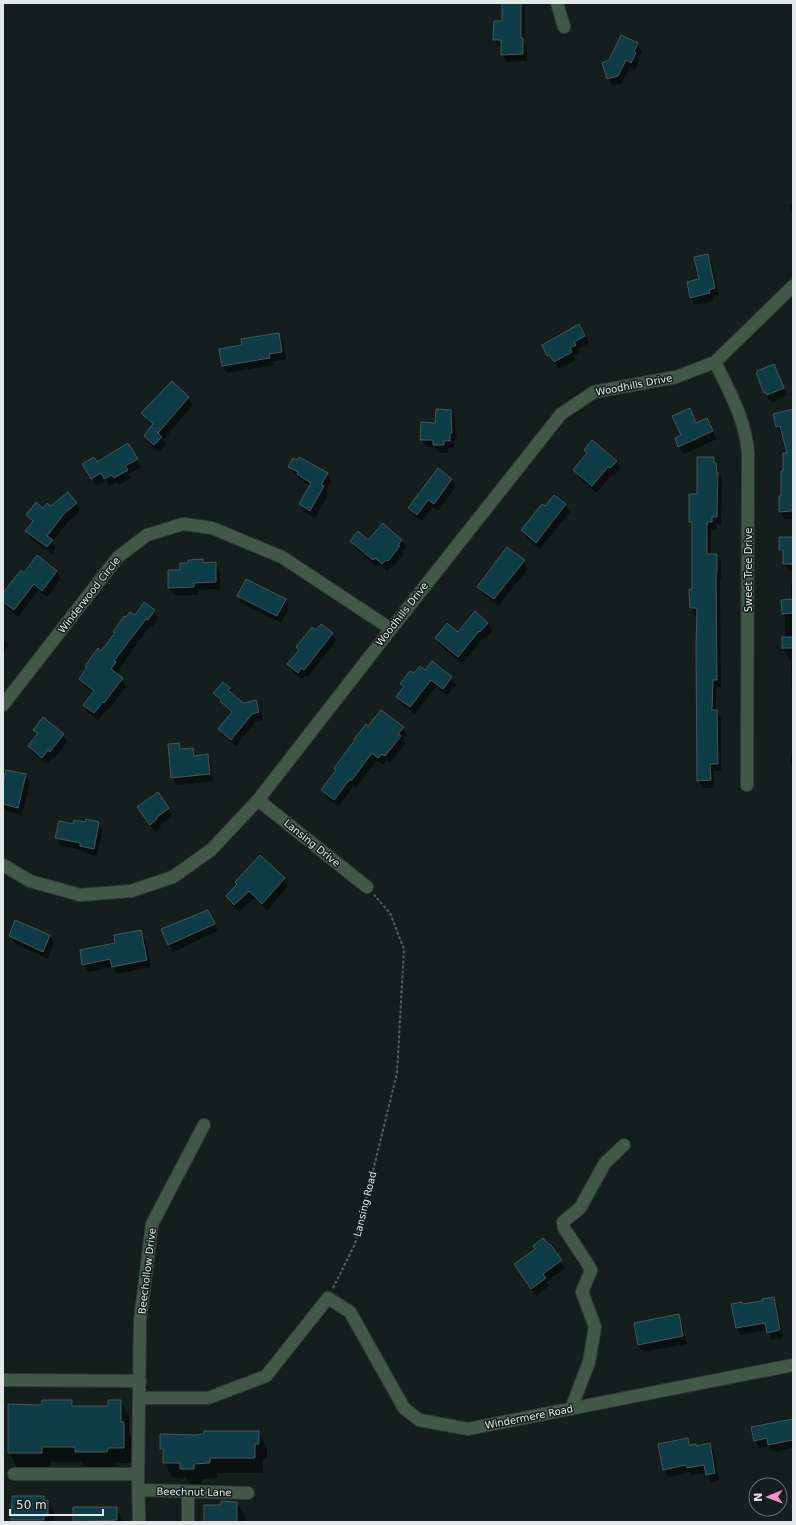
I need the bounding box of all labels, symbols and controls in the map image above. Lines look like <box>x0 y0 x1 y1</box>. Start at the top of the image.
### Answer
street label: Woodhills Drive <box>595 372 673 398</box>
street label: Sweet Tree Drive <box>743 528 754 612</box>
street label: Winderwood Circle <box>56 555 122 635</box>
street label: Woodhills Drive <box>374 580 430 648</box>
street label: Lansing Drive <box>282 817 342 869</box>
street label: Lansing Road <box>352 1170 378 1238</box>
street label: Beechollow Drive <box>136 1227 158 1315</box>
street label: Windermere Road <box>484 1403 574 1431</box>
north arrow <box>748 1477 788 1517</box>
street label: Beechnut Lane <box>156 1486 232 1498</box>
scale bar <box>10 1491 103 1517</box>
text: N <box>752 1492 765 1502</box>
text: 50 m <box>16 1498 47 1512</box>

